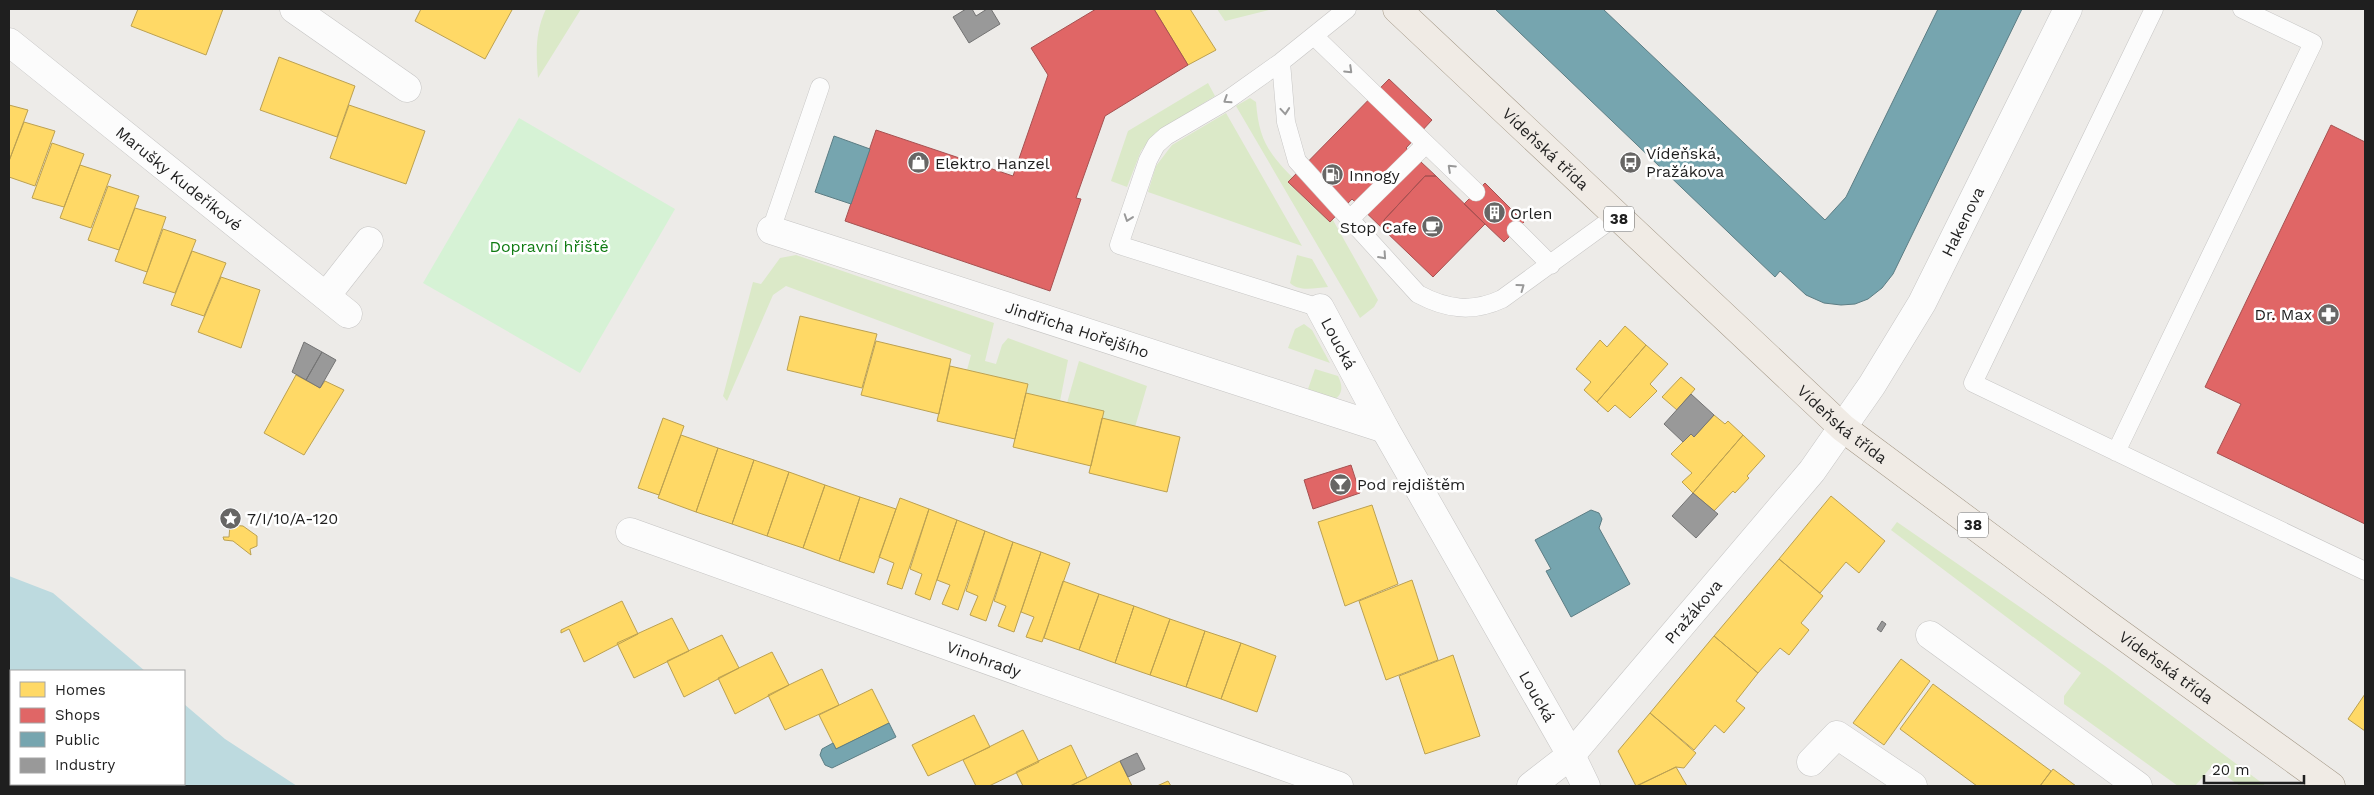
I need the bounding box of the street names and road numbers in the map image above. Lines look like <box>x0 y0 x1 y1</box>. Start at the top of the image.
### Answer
street label: Vídeňská třída <box>1498 104 1593 194</box>
street label: Marušky Kudeříkové <box>112 123 245 235</box>
street label: Hakenova <box>1938 184 1988 260</box>
road number: 38 <box>1604 206 1634 232</box>
street label: Jindřicha Hořejšího <box>1003 298 1152 362</box>
street label: Loucká <box>1317 314 1360 373</box>
street label: Vídeňská třída <box>1793 381 1891 468</box>
road number: 38 <box>1958 512 1988 538</box>
street label: Pražákova <box>1661 576 1726 648</box>
street label: Vídeňská třída <box>2115 627 2217 708</box>
street label: Vinohrady <box>944 637 1024 682</box>
street label: Loucká <box>1515 668 1559 725</box>

